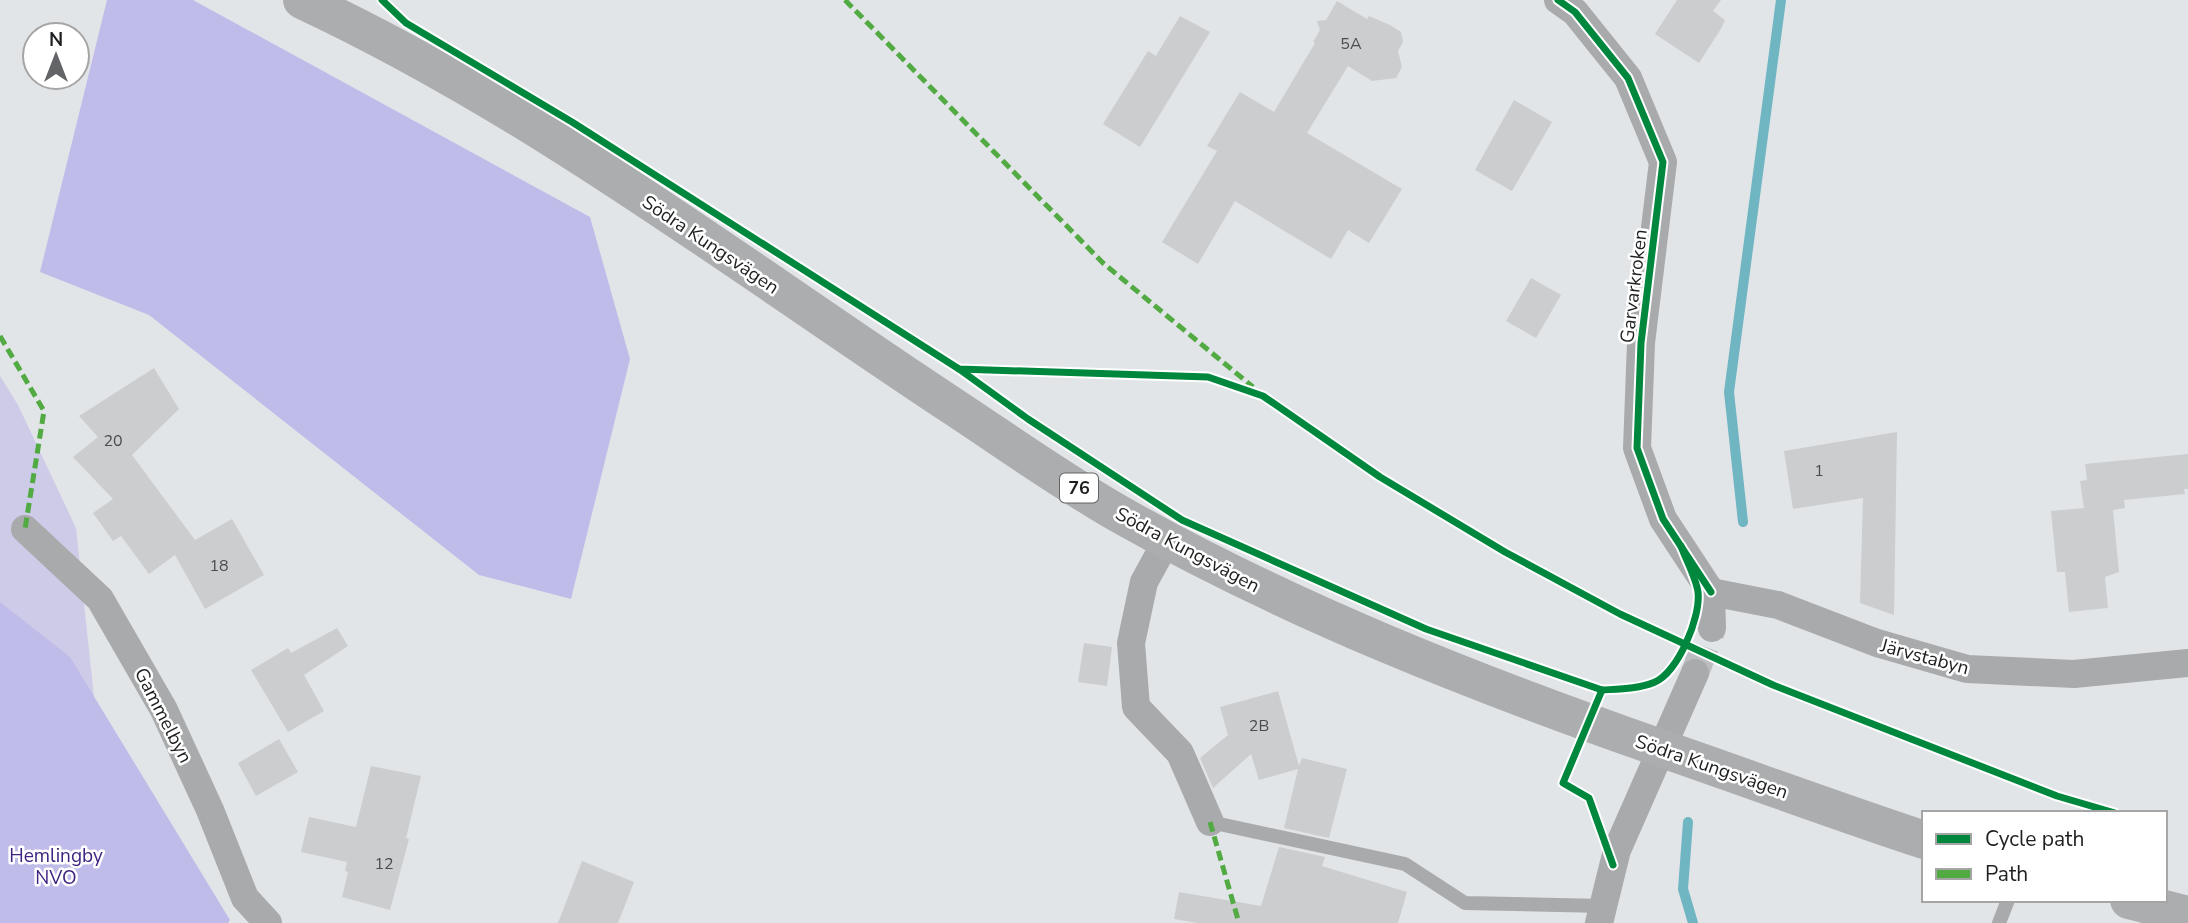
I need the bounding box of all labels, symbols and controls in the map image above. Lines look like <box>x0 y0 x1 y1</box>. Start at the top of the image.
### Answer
north arrow <box>21 21 91 91</box>
text: N <box>49 27 63 53</box>
house number: 5A <box>1340 33 1362 55</box>
street label: Södra Kungsvägen <box>637 189 784 300</box>
street label: Garvarkroken <box>1614 228 1654 345</box>
house number: 20 <box>103 430 123 452</box>
house number: 1 <box>1814 460 1824 482</box>
road number: 76 <box>1060 474 1098 502</box>
street label: Södra Kungsvägen <box>1111 501 1264 599</box>
house number: 18 <box>209 555 229 577</box>
street label: Järvstabyn <box>1877 632 1972 681</box>
street label: Gammelbyn <box>128 663 198 768</box>
house number: 2B <box>1249 715 1269 737</box>
street label: Södra Kungsvägen <box>1632 729 1792 805</box>
legend <box>1922 811 2167 902</box>
text: Cycle path <box>1985 825 2084 853</box>
park label: Hemlingby NVO <box>9 843 103 891</box>
house number: 12 <box>374 853 394 875</box>
text: Path <box>1985 860 2028 888</box>

